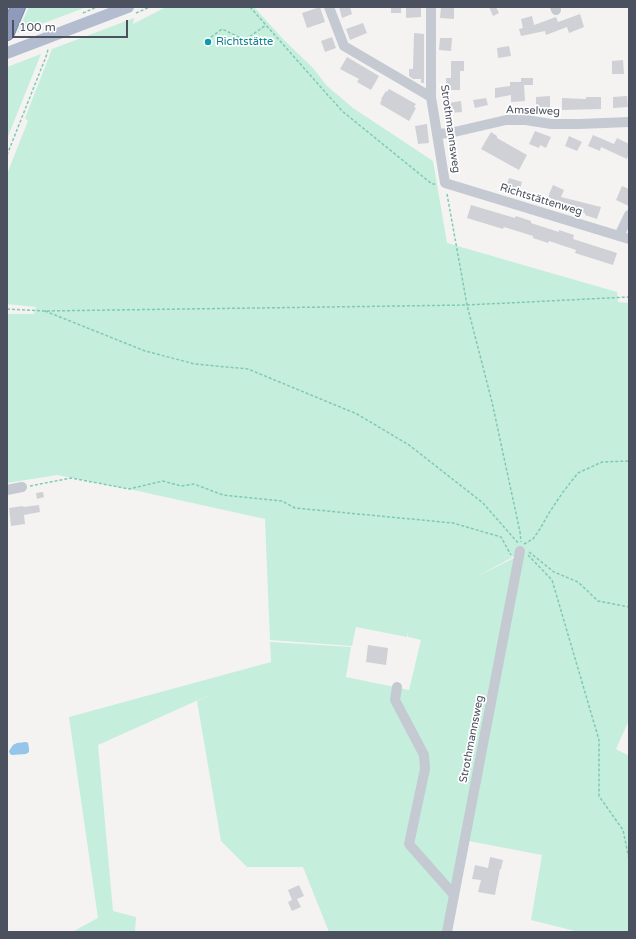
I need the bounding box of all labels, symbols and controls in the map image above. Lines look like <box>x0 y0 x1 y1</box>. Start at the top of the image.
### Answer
scale bar <box>14 12 130 38</box>
text: 100 m <box>19 20 56 34</box>
place label: Richtstätte <box>216 35 273 49</box>
marker: Richtstätte <box>203 37 213 47</box>
street label: Strothmannsweg <box>437 84 463 174</box>
street label: Amselweg <box>506 103 560 119</box>
street label: Richtstättenweg <box>498 181 584 219</box>
street label: Strothmannsweg <box>457 694 487 784</box>

